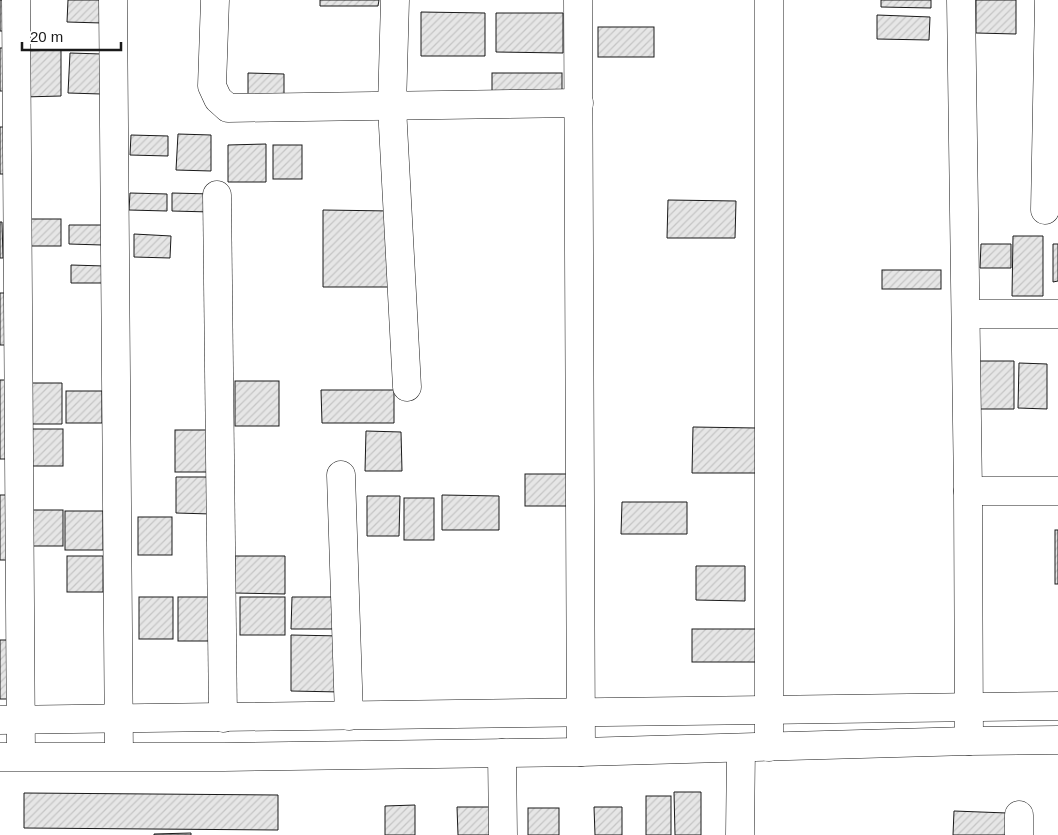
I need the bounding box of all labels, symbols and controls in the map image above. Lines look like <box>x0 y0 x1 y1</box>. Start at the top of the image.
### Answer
scale bar <box>22 20 121 52</box>
text: 20 m <box>30 28 63 45</box>

